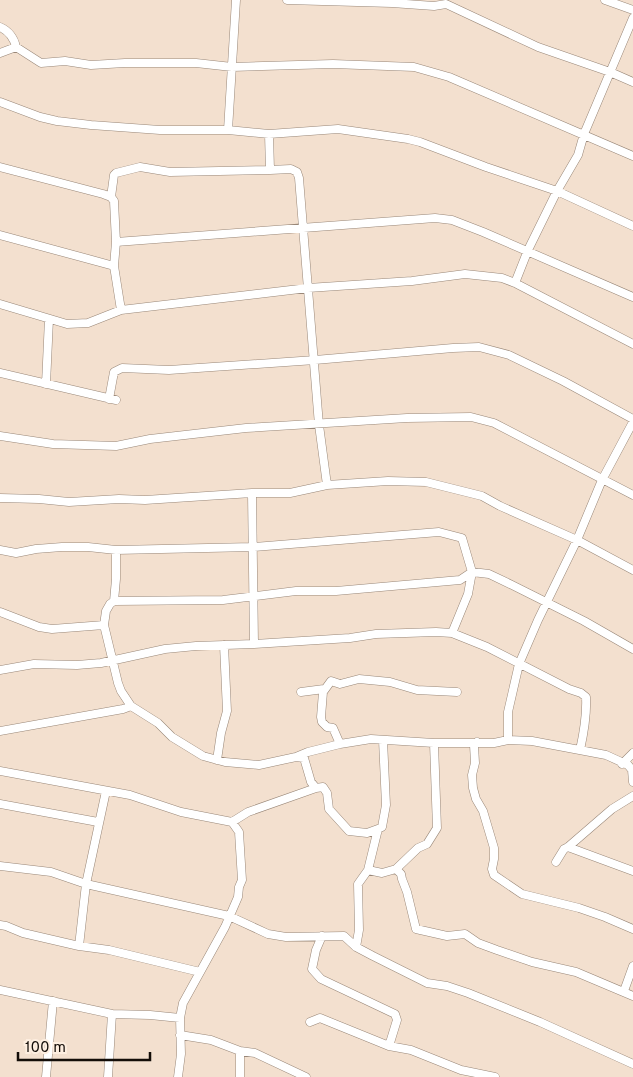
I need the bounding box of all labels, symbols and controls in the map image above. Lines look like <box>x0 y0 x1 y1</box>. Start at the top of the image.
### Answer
scale bar <box>18 1030 150 1062</box>
text: 100 m <box>25 1039 66 1058</box>

